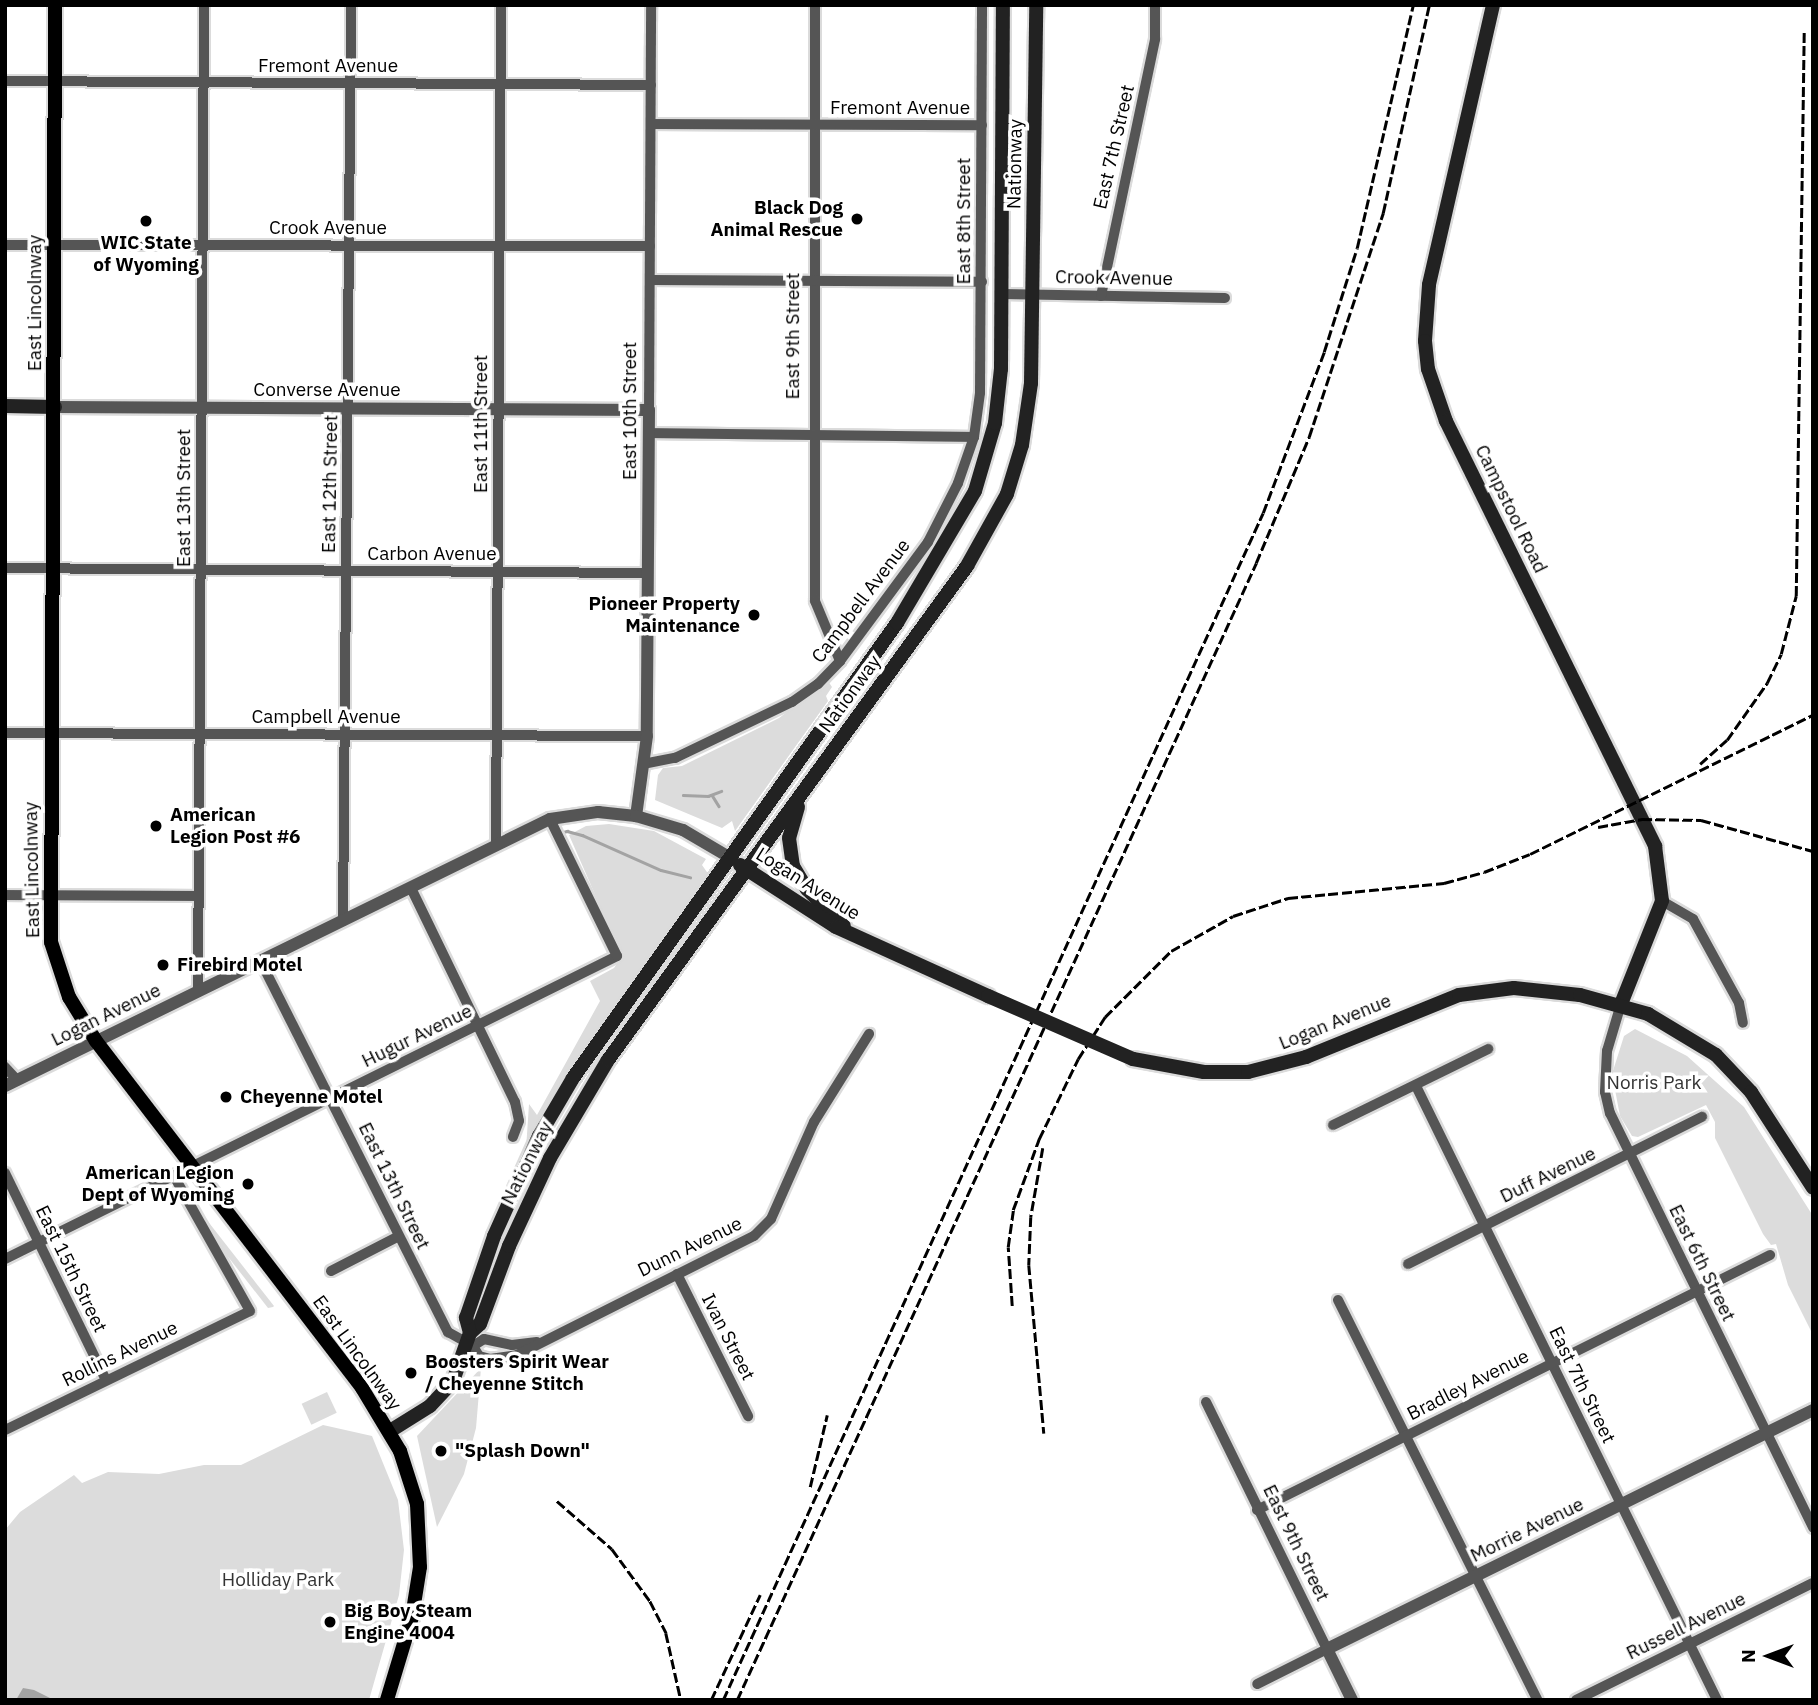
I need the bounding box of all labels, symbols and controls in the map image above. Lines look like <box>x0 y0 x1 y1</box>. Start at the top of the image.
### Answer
street label: Fremont Avenue <box>258 55 398 77</box>
street label: East 7th Street <box>1089 83 1139 211</box>
street label: Fremont Avenue <box>830 97 970 119</box>
street label: Nationway <box>1003 119 1027 209</box>
street label: East 8th Street <box>953 158 975 284</box>
place label: Black Dog Animal Rescue <box>711 197 843 241</box>
marker: Black Dog Animal Rescue <box>849 211 865 227</box>
marker: WIC State of Wyoming <box>138 213 154 229</box>
street label: Crook Avenue <box>269 217 387 239</box>
place label: WIC State of Wyoming <box>93 232 199 276</box>
street label: East Lincolnway <box>24 235 46 371</box>
street label: Crook Avenue <box>1055 266 1173 290</box>
street label: East 9th Street <box>782 273 804 399</box>
street label: East 10th Street <box>619 342 641 480</box>
street label: East 11th Street <box>470 355 492 493</box>
street label: Converse Avenue <box>253 379 401 401</box>
street label: East 12th Street <box>317 415 343 553</box>
street label: East 13th Street <box>173 429 195 567</box>
street label: Campstool Road <box>1470 441 1552 577</box>
street label: Campbell Avenue <box>807 535 915 667</box>
street label: Carbon Avenue <box>367 543 497 565</box>
place label: Pioneer Property Maintenance <box>589 593 740 637</box>
marker: Pioneer Property Maintenance <box>746 607 762 623</box>
street label: Nationway <box>814 651 886 737</box>
street label: Campbell Avenue <box>251 706 401 728</box>
street label: East Lincolnway <box>19 802 45 938</box>
place label: American Legion Post #6 <box>170 804 300 848</box>
marker: American Legion Post #6 <box>148 818 164 834</box>
street label: Logan Avenue <box>752 843 864 925</box>
place label: Firebird Motel <box>177 954 302 976</box>
marker: Firebird Motel <box>155 957 171 973</box>
street label: Logan Avenue <box>48 979 164 1051</box>
street label: Logan Avenue <box>1276 989 1394 1055</box>
street label: Hugur Avenue <box>358 999 476 1073</box>
park label: Norris Park <box>1607 1072 1701 1094</box>
place label: Cheyenne Motel <box>240 1086 383 1108</box>
marker: Cheyenne Motel <box>218 1089 234 1105</box>
street label: Nationway <box>496 1118 558 1208</box>
street label: East 13th Street <box>353 1119 435 1253</box>
street label: Duff Avenue <box>1496 1142 1600 1208</box>
place label: American Legion Dept of Wyoming <box>82 1162 234 1206</box>
marker: American Legion Dept of Wyoming <box>240 1176 256 1192</box>
street label: East 6th Street <box>1664 1201 1740 1325</box>
street label: East 15th Street <box>30 1202 112 1336</box>
street label: Dunn Avenue <box>634 1212 746 1282</box>
street label: Ivan Street <box>696 1290 760 1384</box>
street label: East Lincolnway <box>308 1291 406 1415</box>
street label: Rollins Avenue <box>59 1316 181 1392</box>
street label: East 7th Street <box>1544 1323 1620 1447</box>
street label: Bradley Avenue <box>1403 1345 1533 1425</box>
place label: Boosters Spirit Wear / Cheyenne Stitch <box>425 1351 609 1395</box>
marker: Boosters Spirit Wear / Cheyenne Stitch <box>403 1365 419 1381</box>
place label: "Splash Down" <box>455 1440 590 1462</box>
marker: "Splash Down" <box>433 1443 449 1459</box>
street label: East 9th Street <box>1258 1481 1334 1605</box>
street label: Morrie Avenue <box>1467 1493 1587 1567</box>
park label: Holliday Park <box>222 1569 334 1591</box>
street label: Russell Avenue <box>1623 1587 1749 1665</box>
place label: Big Boy Steam Engine 4004 <box>344 1600 472 1644</box>
marker: Big Boy Steam Engine 4004 <box>322 1614 338 1630</box>
north arrow <box>1734 1621 1804 1691</box>
text: N <box>1736 1649 1760 1663</box>

